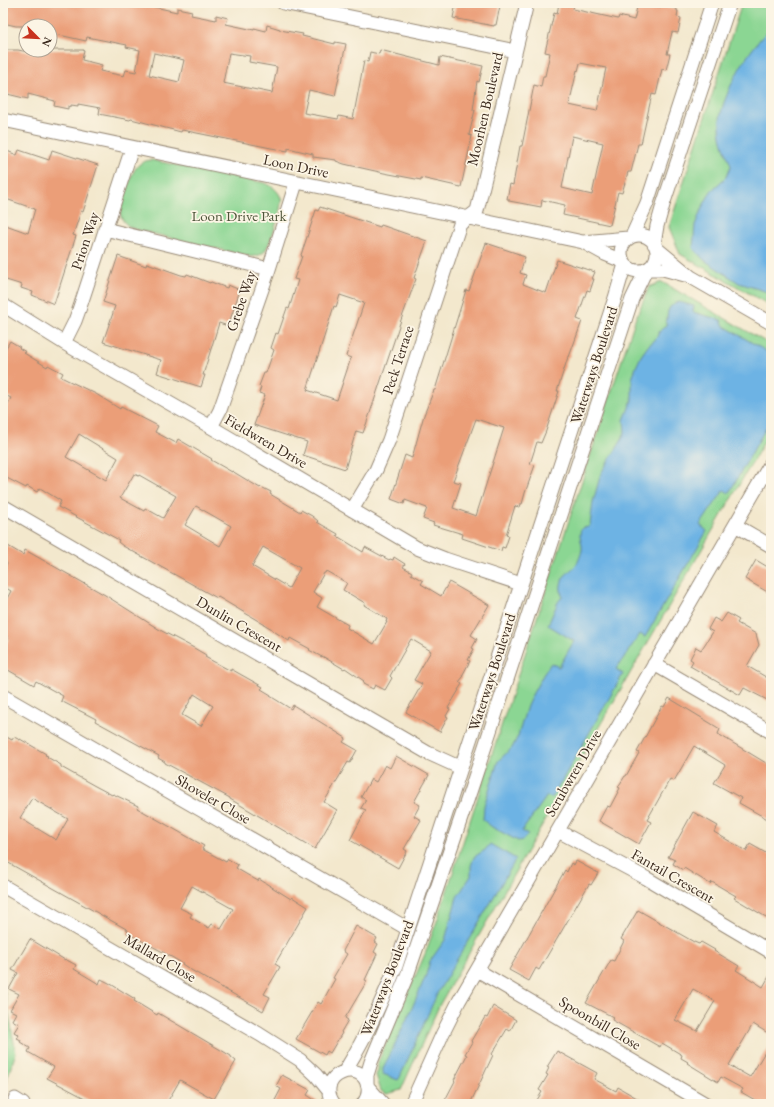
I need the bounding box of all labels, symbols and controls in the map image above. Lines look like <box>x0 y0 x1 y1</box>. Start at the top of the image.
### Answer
north arrow <box>18 18 58 58</box>
text: N <box>39 35 55 49</box>
street label: Moorhen Boulevard <box>462 50 507 168</box>
street label: Loon Drive <box>262 149 331 182</box>
park label: Loon Drive Park <box>191 206 288 225</box>
street label: Prion Way <box>66 209 103 272</box>
street label: Grebe Way <box>221 268 260 334</box>
street label: Waterways Boulevard <box>566 303 622 426</box>
street label: Peck Terrace <box>377 323 418 397</box>
street label: Fieldwren Drive <box>221 409 311 472</box>
street label: Dunlin Crescent <box>193 591 286 656</box>
street label: Waterways Boulevard <box>464 610 520 733</box>
street label: Scrubwren Drive <box>540 726 605 820</box>
street label: Shoveler Close <box>172 769 254 828</box>
street label: Fantail Crescent <box>628 844 718 907</box>
street label: Waterways Boulevard <box>356 917 418 1038</box>
street label: Mallard Close <box>121 929 200 986</box>
street label: Spoonbill Close <box>556 991 645 1054</box>

